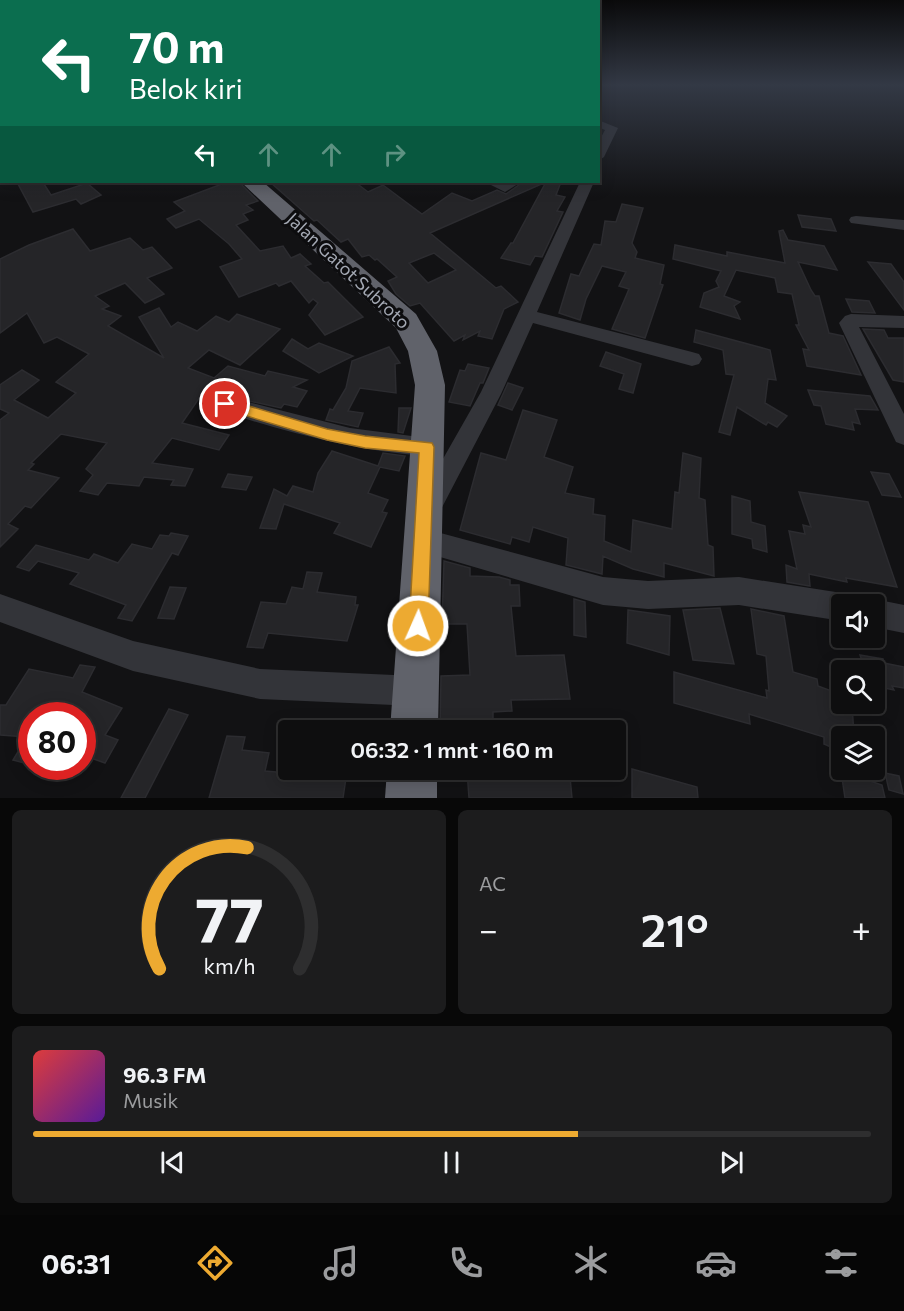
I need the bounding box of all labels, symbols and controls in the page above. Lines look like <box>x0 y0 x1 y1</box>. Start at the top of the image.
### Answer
text: 70 m <box>129 20 224 72</box>
icon: left <box>30 24 108 102</box>
text: Belok kiri <box>129 72 243 105</box>
icon: left <box>189 138 222 171</box>
icon: ahead <box>252 138 285 171</box>
icon: ahead <box>315 138 348 171</box>
icon: right <box>378 138 411 171</box>
street label: Jalan Gatot Subroto <box>282 207 415 333</box>
pin <box>199 378 250 429</box>
icon: arrive <box>208 387 241 420</box>
position arrow <box>386 594 450 658</box>
map controls <box>831 594 885 780</box>
button: sound <box>831 594 885 648</box>
button: search <box>831 660 885 714</box>
speed limit sign: 80 <box>18 702 96 780</box>
button: layers <box>831 726 885 780</box>
text: 06:32 · 1 mnt · 160 m <box>351 736 553 763</box>
text: AC <box>479 871 506 895</box>
text: 77 <box>195 880 263 956</box>
text: 21° <box>641 901 709 956</box>
text: − <box>479 908 498 949</box>
text: + <box>852 908 871 949</box>
text: km/h <box>203 952 255 978</box>
text: 96.3 FM <box>123 1061 207 1088</box>
text: Musik <box>123 1088 178 1112</box>
icon: previous <box>156 1146 189 1179</box>
icon: pause <box>435 1146 468 1179</box>
icon: next <box>715 1146 748 1179</box>
icon: directions <box>194 1242 236 1284</box>
icon: music <box>320 1242 362 1284</box>
icon: phone <box>445 1242 487 1284</box>
icon: climate <box>570 1242 612 1284</box>
icon: car <box>695 1242 737 1284</box>
icon: filters <box>820 1242 862 1284</box>
text: 06:31 <box>42 1247 111 1280</box>

